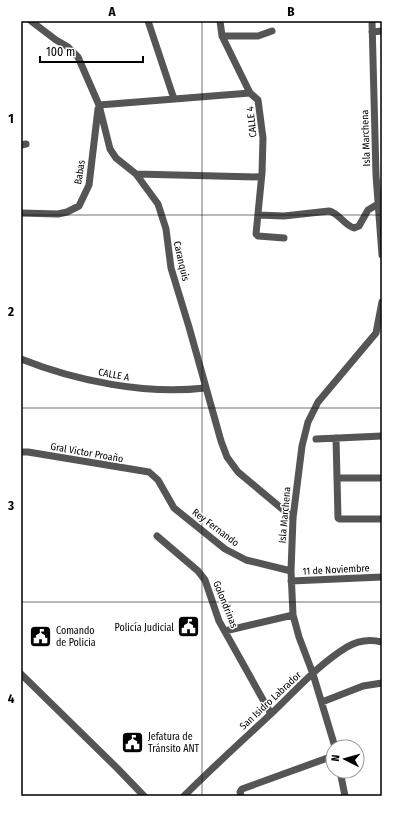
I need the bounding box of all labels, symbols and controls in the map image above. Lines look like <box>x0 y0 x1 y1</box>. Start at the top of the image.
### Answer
text: A <box>107 4 116 19</box>
text: B <box>287 4 295 19</box>
scale bar <box>40 38 143 64</box>
text: 100 m <box>46 45 75 59</box>
street label: CALLE 4 <box>244 106 260 138</box>
street label: Isla Marchena <box>359 109 373 166</box>
text: 1 <box>8 111 14 126</box>
street label: Babas <box>72 159 88 185</box>
street label: Caranquis <box>171 240 191 282</box>
text: 2 <box>7 304 14 319</box>
street label: CALLE A <box>97 366 131 384</box>
street label: Gral Victor Proaño <box>50 441 124 465</box>
street label: Isla Marchena <box>277 486 293 544</box>
text: 3 <box>7 498 14 513</box>
street label: Rey Fernando <box>190 506 241 549</box>
street label: 11 de Noviembre <box>302 562 370 578</box>
street label: Golondrinas <box>210 579 240 630</box>
public building icon: Policía Judicial <box>176 614 202 640</box>
place label: Policía Judicial <box>115 621 174 634</box>
public building icon: Comando de Policia <box>28 623 54 649</box>
place label: Comando de Policia <box>56 625 96 649</box>
street label: San Isidro Labrador <box>237 669 304 732</box>
text: 4 <box>8 691 15 706</box>
public building icon: Jefatura de Tránsito ANT <box>119 729 145 755</box>
place label: Jefatura de Tránsito ANT <box>148 731 200 755</box>
north arrow <box>325 739 365 779</box>
text: N <box>329 754 342 762</box>

